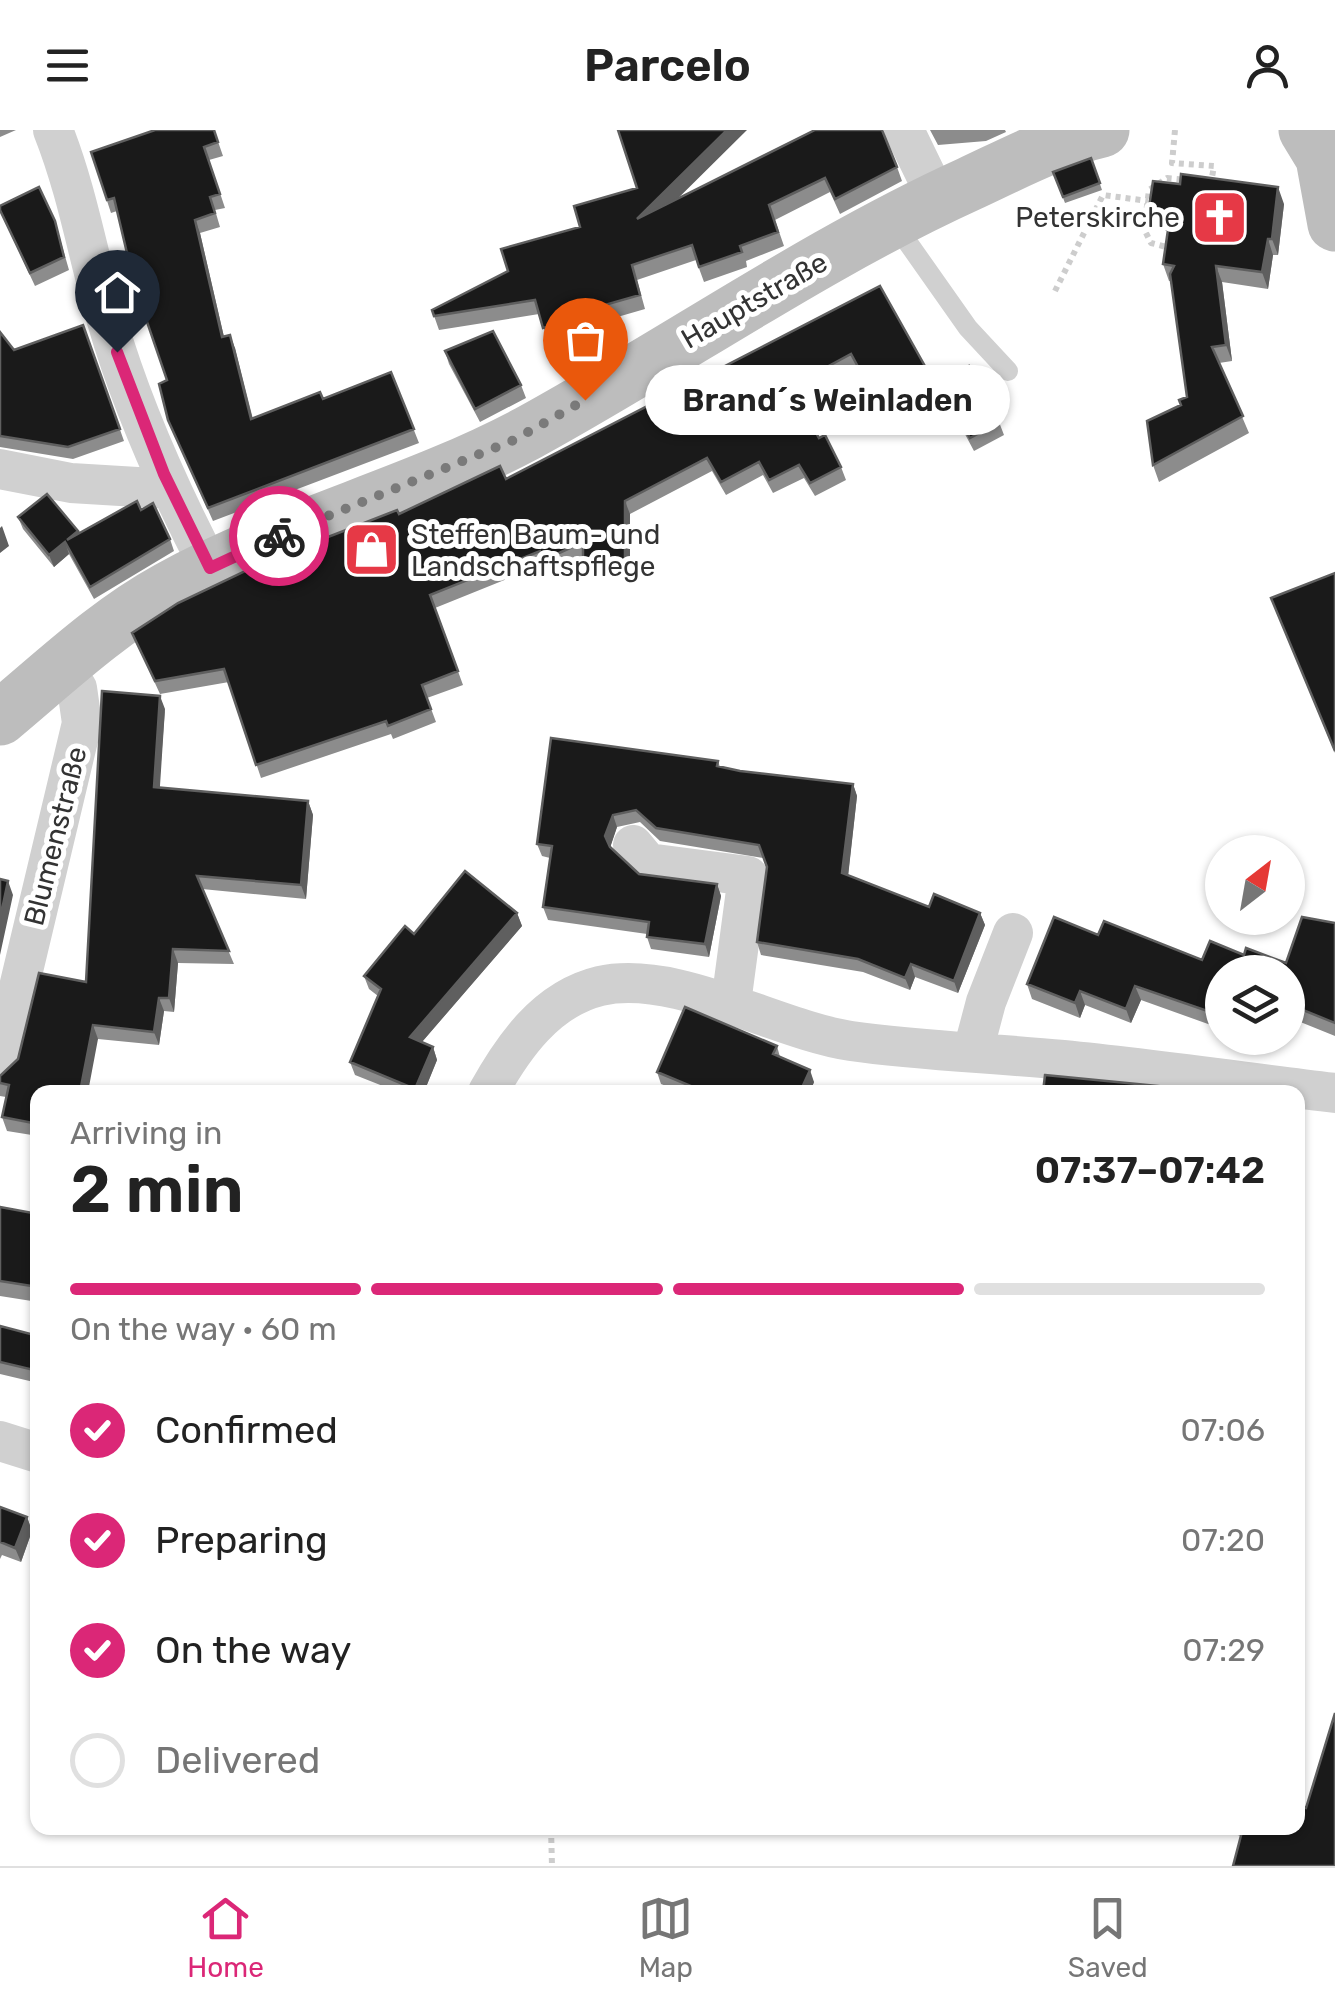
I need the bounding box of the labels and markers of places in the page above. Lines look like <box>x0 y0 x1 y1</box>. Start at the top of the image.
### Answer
church icon: Peterskirche <box>1189 187 1249 247</box>
place label: Peterskirche <box>1015 201 1180 234</box>
pin <box>75 250 160 353</box>
pin <box>543 298 628 401</box>
callout: Brand´s Weinladen <box>645 365 1010 435</box>
place label: Steffen Baum- und Landschaftspflege <box>411 518 660 583</box>
shop icon: Steffen Baum- und Landschaftspflege <box>342 520 402 580</box>

